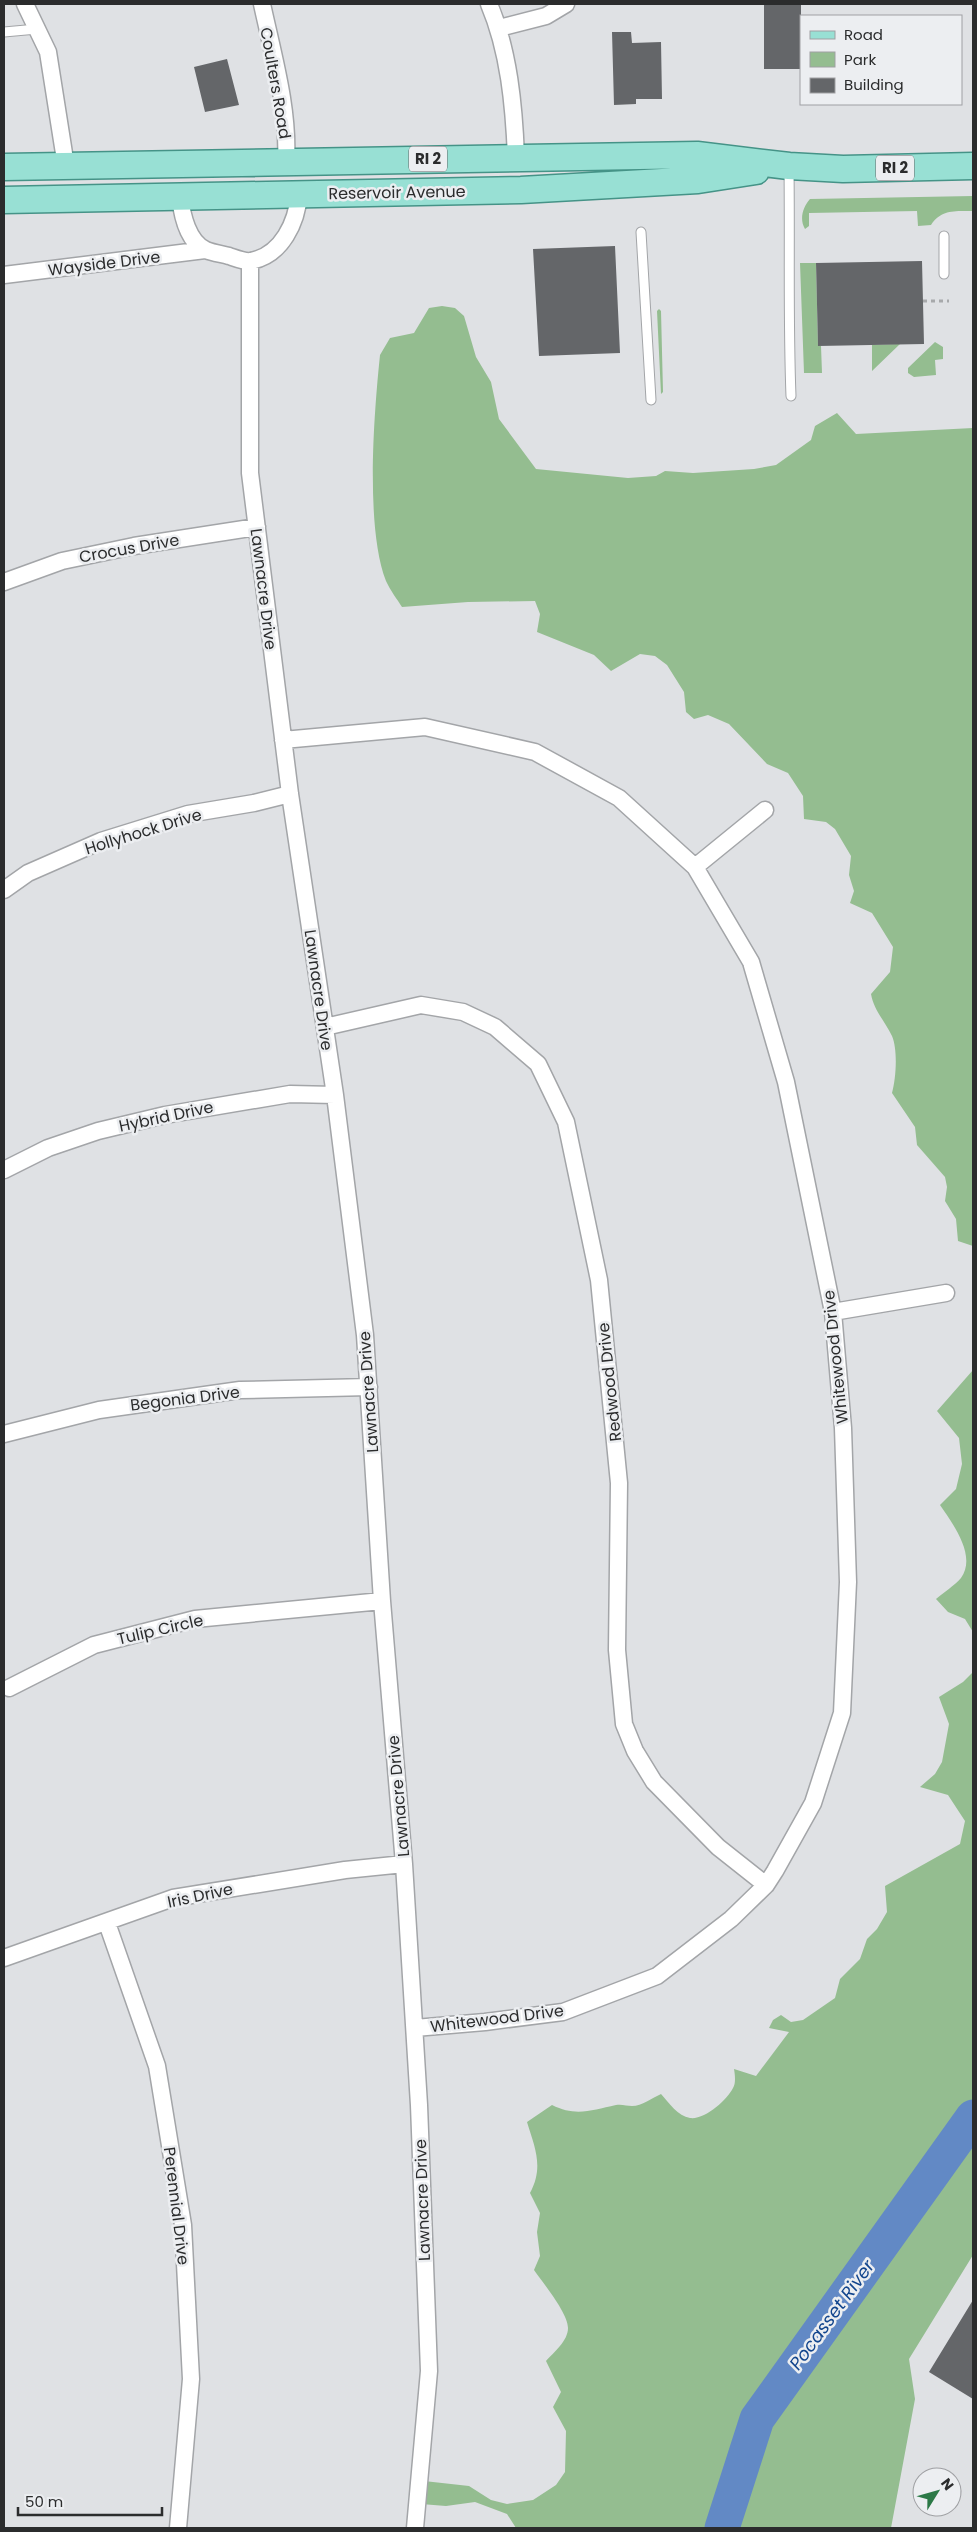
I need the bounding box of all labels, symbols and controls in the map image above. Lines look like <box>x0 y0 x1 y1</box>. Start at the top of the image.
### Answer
legend <box>800 15 962 105</box>
text: Road <box>844 24 883 45</box>
street label: Coulters Road <box>254 26 297 141</box>
text: Park <box>844 49 876 70</box>
text: Building <box>844 74 904 95</box>
road number: RI 2 <box>409 146 447 172</box>
road number: RI 2 <box>876 156 914 180</box>
street label: Reservoir Avenue <box>328 180 466 205</box>
street label: Wayside Drive <box>47 245 162 282</box>
street label: Lawnacre Drive <box>245 527 282 651</box>
street label: Crocus Drive <box>77 528 181 569</box>
street label: Hollyhock Drive <box>82 803 204 860</box>
street label: Lawnacre Drive <box>299 928 338 1052</box>
street label: Hybrid Drive <box>117 1095 216 1138</box>
street label: Whitewood Drive <box>817 1289 854 1425</box>
street label: Redwood Drive <box>592 1321 627 1442</box>
street label: Lawnacre Drive <box>353 1330 384 1454</box>
street label: Begonia Drive <box>129 1380 241 1417</box>
street label: Tulip Circle <box>115 1608 205 1651</box>
street label: Lawnacre Drive <box>382 1734 415 1858</box>
street label: Iris Drive <box>165 1877 235 1914</box>
street label: Whitewood Drive <box>429 1999 565 2038</box>
street label: Lawnacre Drive <box>409 2139 436 2261</box>
street label: Perennial Drive <box>158 2146 195 2266</box>
water label: Pocasset River <box>783 2254 881 2375</box>
north arrow <box>912 2467 962 2517</box>
text: N <box>936 2474 959 2494</box>
scale bar <box>18 2484 161 2516</box>
text: 50 m <box>25 2491 63 2512</box>

